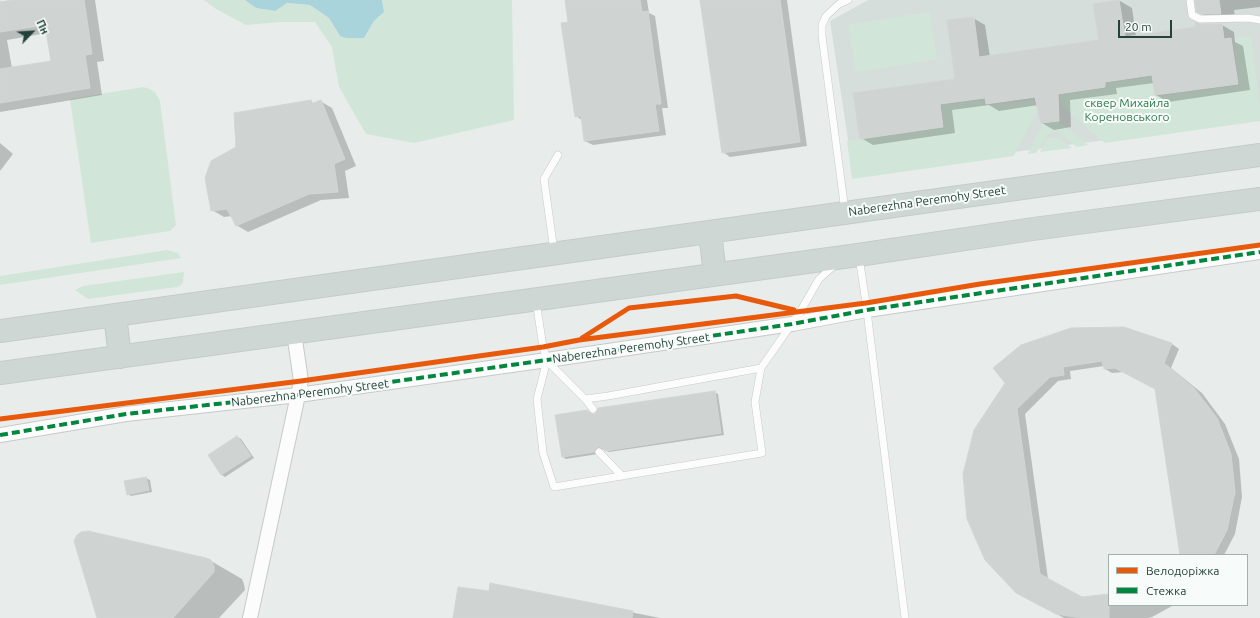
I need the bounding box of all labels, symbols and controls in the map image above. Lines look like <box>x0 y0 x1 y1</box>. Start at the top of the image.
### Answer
north arrow <box>12 12 52 52</box>
scale bar <box>1120 12 1174 38</box>
text: Пн <box>34 18 51 36</box>
text: 20 m <box>1125 20 1152 33</box>
park label: сквер Михайла Кореновського <box>1084 96 1170 124</box>
street label: Naberezhna Peremohy Street <box>847 183 1007 219</box>
street label: Naberezhna Peremohy Street <box>551 330 711 366</box>
street label: Naberezhna Peremohy Street <box>230 376 390 410</box>
legend <box>1108 554 1248 606</box>
text: Велодоріжка <box>1146 564 1220 577</box>
text: Стежка <box>1146 584 1186 597</box>

